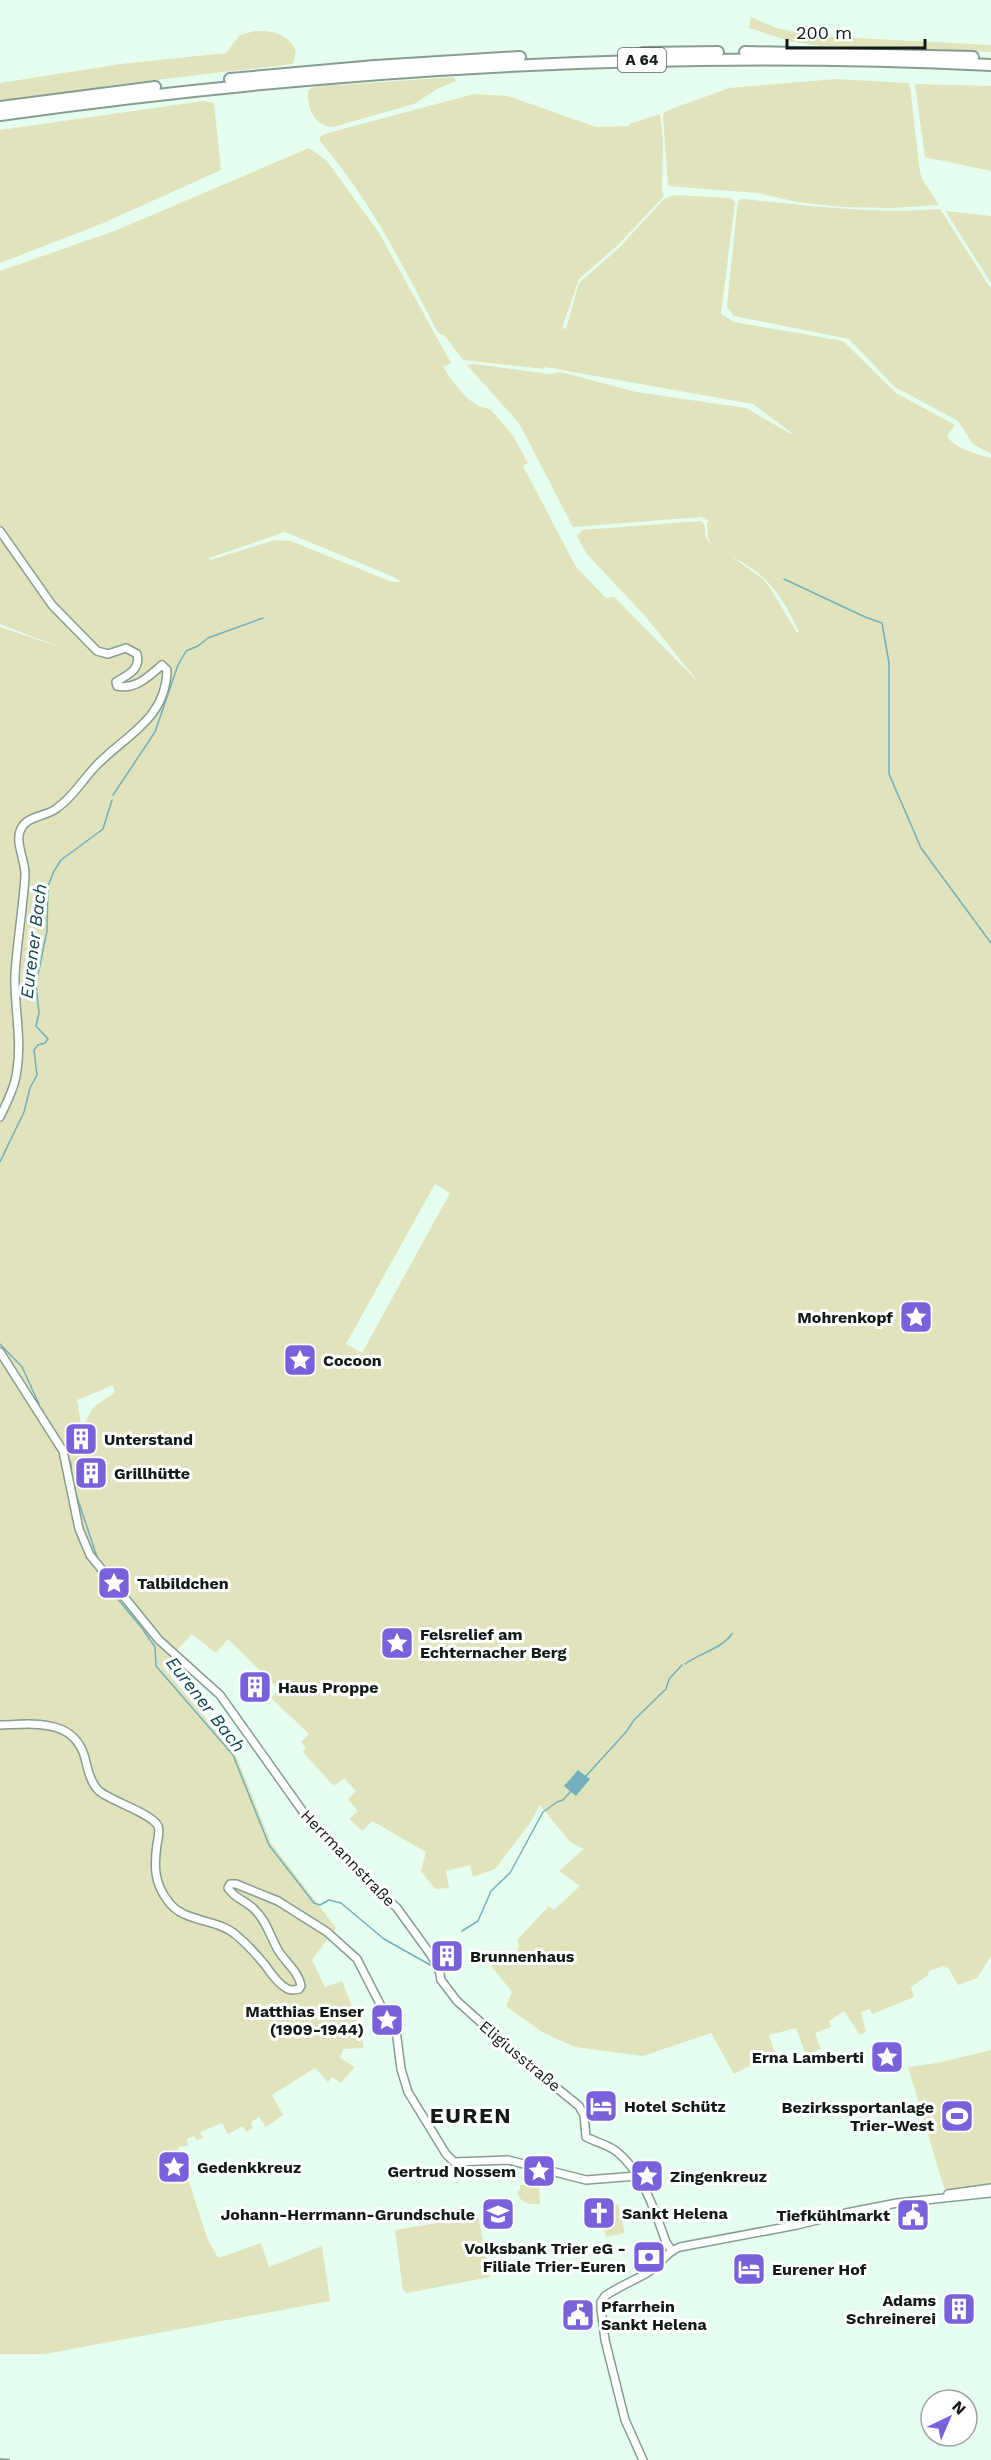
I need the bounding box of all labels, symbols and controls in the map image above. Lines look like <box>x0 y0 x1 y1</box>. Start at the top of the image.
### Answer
scale bar <box>787 12 925 50</box>
text: 200 m <box>796 22 852 43</box>
road number: A 64 <box>618 48 666 72</box>
water label: Eurener Bach <box>16 882 50 1000</box>
place icon: Mohrenkopf <box>898 1299 934 1335</box>
place label: Mohrenkopf <box>797 1308 893 1327</box>
place icon: Cocoon <box>282 1342 318 1378</box>
place label: Cocoon <box>323 1351 382 1370</box>
building icon: Unterstand <box>63 1421 99 1457</box>
place label: Unterstand <box>104 1430 193 1449</box>
building icon: Grillhütte <box>73 1455 109 1491</box>
place label: Grillhütte <box>114 1464 190 1483</box>
place icon: Talbildchen <box>96 1565 132 1601</box>
place label: Talbildchen <box>137 1574 229 1593</box>
place icon: Felsrelief am Echternacher Berg <box>379 1625 415 1661</box>
place label: Felsrelief am Echternacher Berg <box>420 1625 567 1662</box>
water label: Eurener Bach <box>162 1652 250 1756</box>
building icon: Haus Proppe <box>237 1669 273 1705</box>
place label: Haus Proppe <box>278 1678 378 1697</box>
street label: Herrmannstraße <box>297 1805 399 1911</box>
building icon: Brunnenhaus <box>429 1938 465 1974</box>
place label: Brunnenhaus <box>470 1947 575 1966</box>
place label: Matthias Enser (1909-1944) <box>245 2002 364 2039</box>
place icon: Matthias Enser (1909-1944) <box>369 2002 405 2038</box>
street label: Eligiusstraße <box>476 2017 564 2095</box>
place icon: Erna Lamberti <box>869 2039 905 2075</box>
place label: Erna Lamberti <box>752 2048 864 2067</box>
hotel icon: Hotel Schütz <box>583 2088 619 2124</box>
place label: Hotel Schütz <box>624 2097 726 2116</box>
place label: Bezirkssportanlage Trier-West <box>782 2098 934 2135</box>
sports icon: Bezirkssportanlage Trier-West <box>939 2098 975 2134</box>
district label: EUREN <box>430 2103 512 2128</box>
place icon: Gedenkkreuz <box>156 2149 192 2185</box>
place icon: Gertrud Nossem <box>521 2153 557 2189</box>
place label: Gedenkkreuz <box>197 2158 301 2177</box>
place icon: Zingenkreuz <box>629 2158 665 2194</box>
place label: Gertrud Nossem <box>387 2162 516 2181</box>
place label: Zingenkreuz <box>670 2167 767 2186</box>
church icon: Sankt Helena <box>581 2195 617 2231</box>
school or university icon: Johann-Herrmann-Grundschule <box>480 2196 516 2232</box>
public building icon: Tiefkühlmarkt <box>895 2197 931 2233</box>
place label: Sankt Helena <box>622 2204 728 2223</box>
place label: Johann-Herrmann-Grundschule <box>220 2205 475 2224</box>
place label: Tiefkühlmarkt <box>776 2206 890 2225</box>
place label: Volksbank Trier eG - Filiale Trier-Euren <box>464 2239 626 2276</box>
bank icon: Volksbank Trier eG - Filiale Trier-Euren <box>631 2239 667 2275</box>
hotel icon: Eurener Hof <box>731 2251 767 2287</box>
place label: Eurener Hof <box>772 2260 867 2279</box>
place label: Adams Schreinerei <box>846 2291 936 2328</box>
building icon: Adams Schreinerei <box>941 2291 977 2327</box>
public building icon: Pfarrhein Sankt Helena <box>560 2297 596 2333</box>
place label: Pfarrhein Sankt Helena <box>601 2297 707 2334</box>
north arrow <box>919 2388 979 2448</box>
text: N <box>948 2397 970 2419</box>

